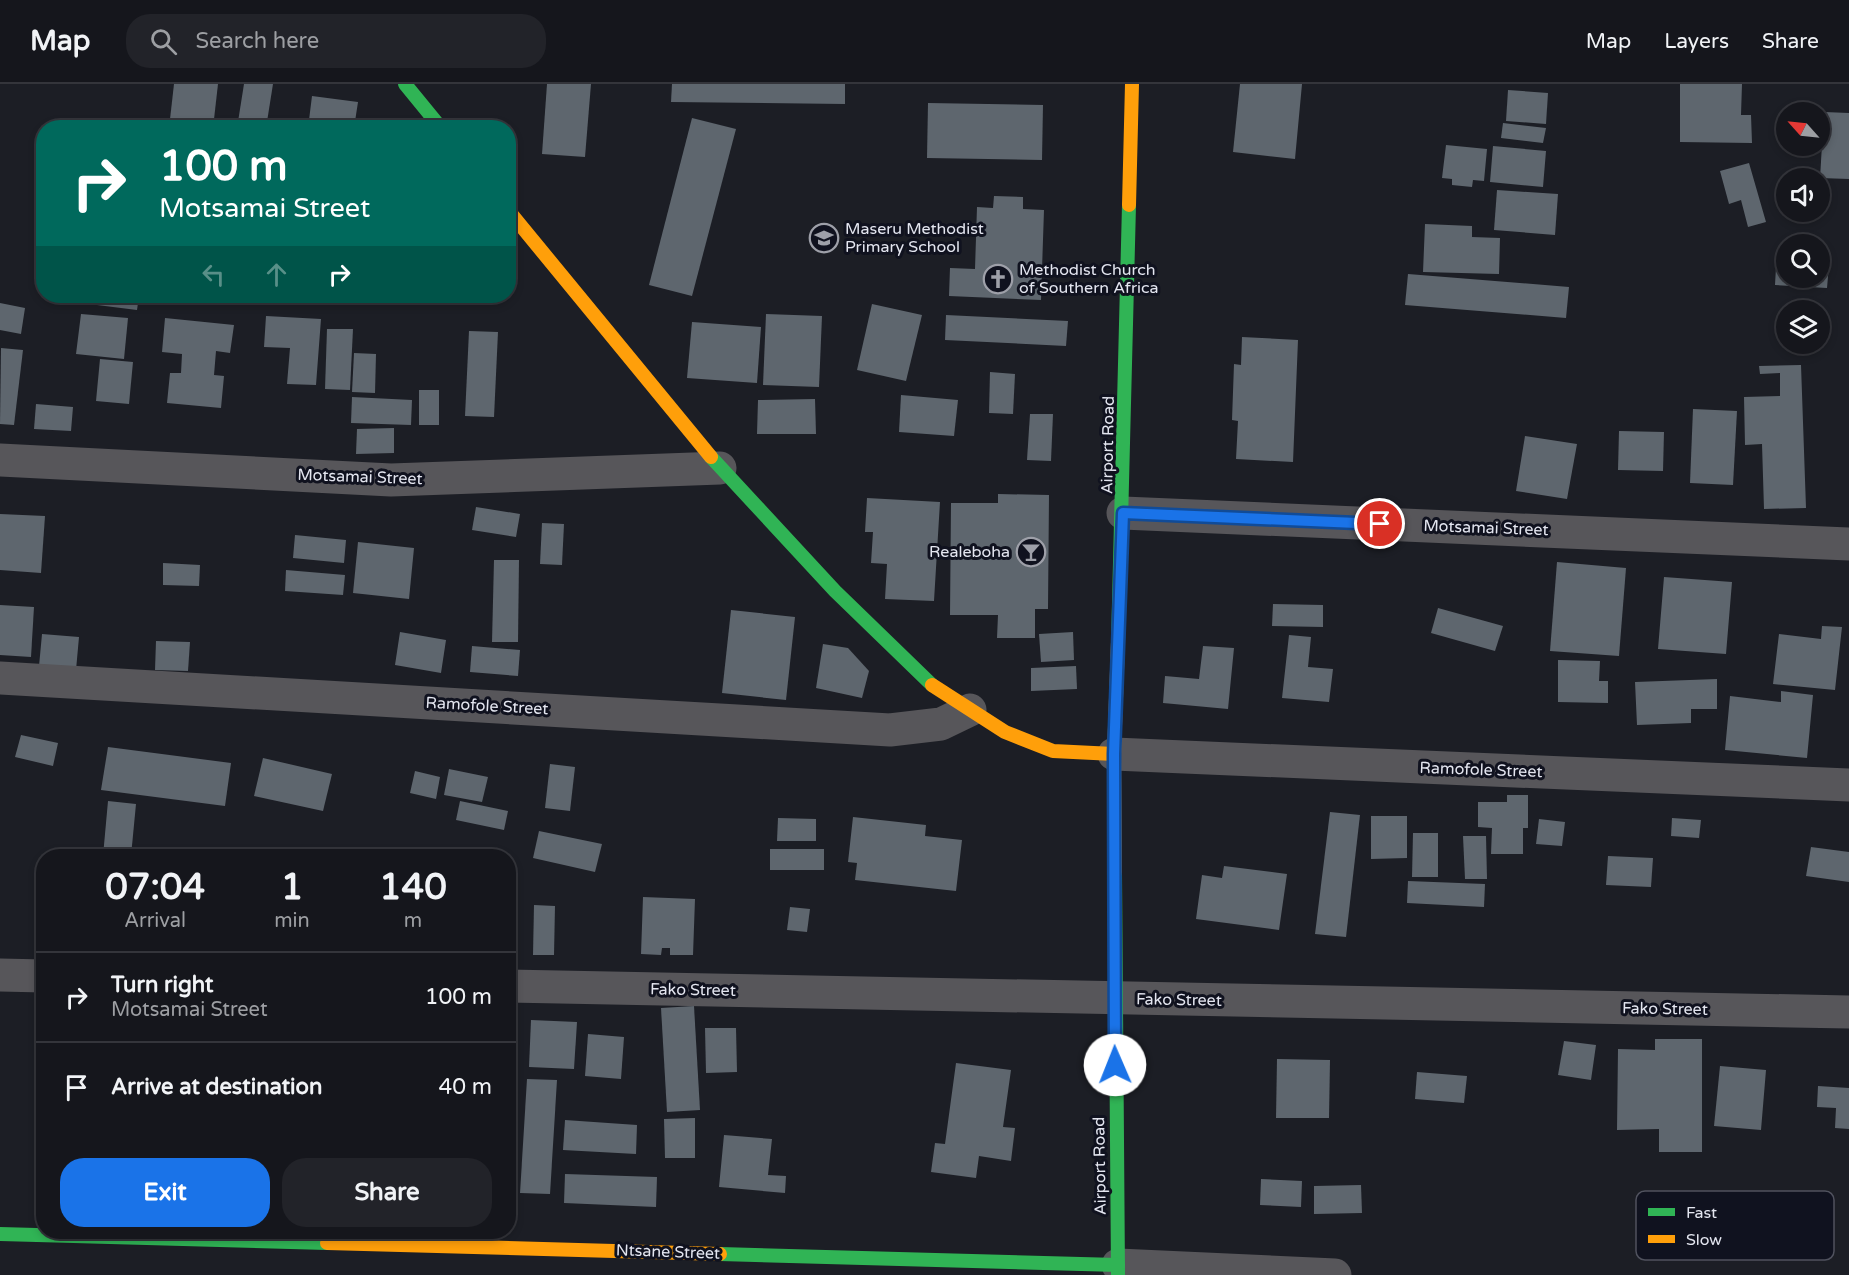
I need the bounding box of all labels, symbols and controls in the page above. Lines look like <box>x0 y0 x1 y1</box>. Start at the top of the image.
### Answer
search box <box>126 14 546 68</box>
text: Map <box>30 24 90 58</box>
icon: search <box>147 25 180 58</box>
text: Search here <box>195 28 319 54</box>
text: Map <box>1586 29 1631 54</box>
text: Layers <box>1664 29 1729 54</box>
text: Share <box>1762 29 1819 54</box>
north arrow <box>1776 102 1830 156</box>
map controls <box>1776 102 1830 354</box>
text: 100 m <box>159 141 288 192</box>
icon: right <box>60 144 138 222</box>
button: sound <box>1776 168 1830 222</box>
text: Motsamai Street <box>159 192 370 225</box>
place label: Maseru Methodist Primary School <box>845 219 984 257</box>
school or university icon: Maseru Methodist Primary School <box>808 222 840 254</box>
button: search <box>1776 234 1830 288</box>
icon: left <box>197 258 230 291</box>
icon: ahead <box>260 258 293 291</box>
icon: right <box>323 258 356 291</box>
place label: Methodist Church of Southern Africa <box>1019 260 1159 298</box>
church icon: Methodist Church of Southern Africa <box>982 263 1014 295</box>
button: layers <box>1776 300 1830 354</box>
street label: Airport Road <box>1097 396 1119 494</box>
street label: Motsamai Street <box>297 465 423 489</box>
pin <box>1354 498 1405 549</box>
icon: arrive <box>1363 507 1396 540</box>
street label: Motsamai Street <box>1423 516 1549 540</box>
bar icon: Realeboha <box>1015 536 1047 568</box>
place label: Realeboha <box>929 542 1010 562</box>
street label: Ramofole Street <box>425 693 549 719</box>
street label: Ramofole Street <box>1419 758 1543 782</box>
text: 07:04 <box>105 866 205 909</box>
text: 1 <box>281 866 303 909</box>
text: 140 <box>379 866 447 909</box>
text: Arrival <box>124 909 186 933</box>
text: min <box>274 909 310 933</box>
text: m <box>404 909 422 933</box>
text: Turn right <box>111 972 213 998</box>
street label: Fako Street <box>650 979 736 1001</box>
icon: right <box>60 981 93 1014</box>
text: 100 m <box>425 984 492 1010</box>
street label: Fako Street <box>1136 989 1222 1011</box>
text: Motsamai Street <box>111 998 268 1022</box>
street label: Fako Street <box>1622 998 1708 1020</box>
position arrow <box>1083 1033 1147 1097</box>
icon: arrive <box>60 1071 93 1104</box>
text: Arrive at destination <box>111 1074 322 1100</box>
text: 40 m <box>438 1074 492 1100</box>
street label: Airport Road <box>1089 1117 1111 1215</box>
button: Exit <box>60 1158 270 1227</box>
button: Share <box>282 1158 492 1227</box>
legend <box>1636 1191 1834 1260</box>
text: Fast <box>1686 1203 1717 1223</box>
text: Slow <box>1686 1230 1722 1250</box>
street label: Ntsane Street <box>616 1240 720 1264</box>

